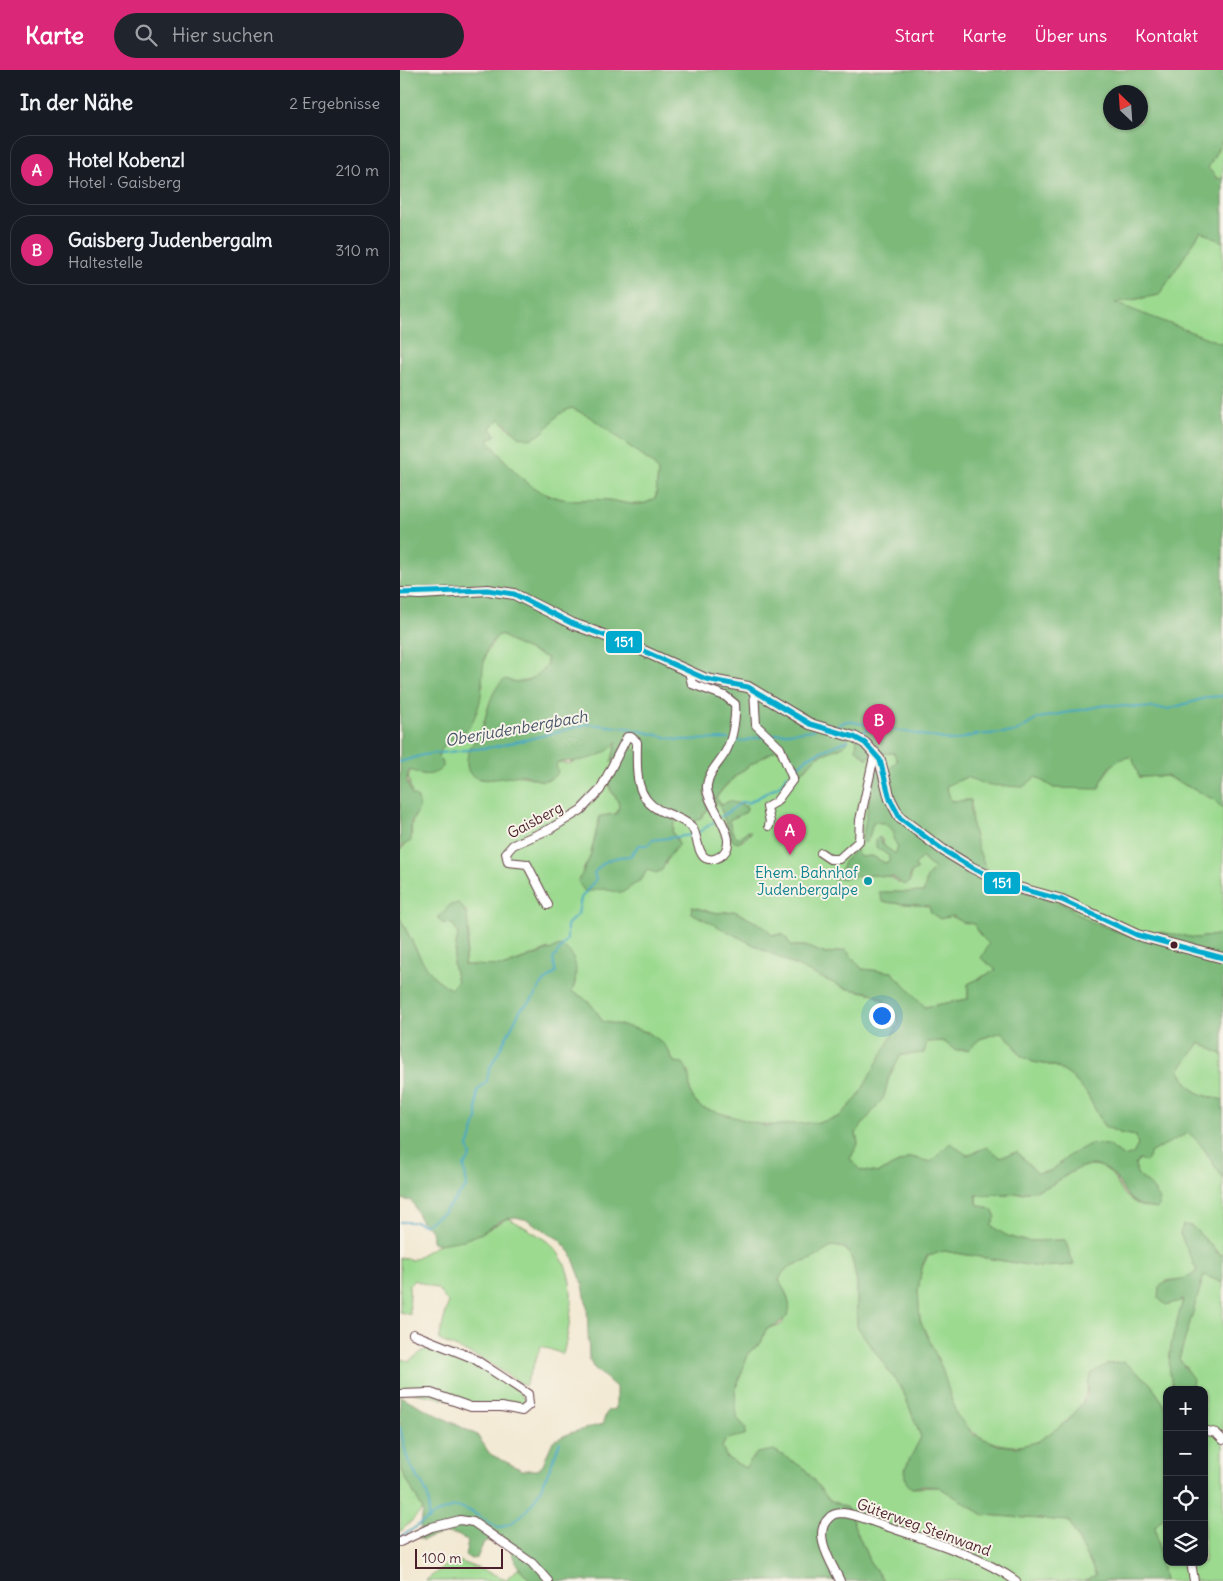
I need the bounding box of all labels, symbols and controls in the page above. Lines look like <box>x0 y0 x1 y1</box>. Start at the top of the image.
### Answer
search box <box>114 13 464 58</box>
text: Karte <box>25 20 84 50</box>
icon: search <box>132 21 160 49</box>
text: Hier suchen <box>172 23 274 47</box>
text: Start <box>895 24 934 47</box>
text: Karte <box>962 24 1007 47</box>
text: Über uns <box>1035 24 1107 47</box>
text: Kontakt <box>1135 24 1198 47</box>
north arrow <box>1103 85 1148 130</box>
text: In der Nähe <box>20 89 133 116</box>
text: 2 Ergebnisse <box>289 93 380 113</box>
text: Hotel Kobenzl <box>68 148 185 172</box>
text: A <box>32 160 42 180</box>
text: 210 m <box>336 160 379 180</box>
text: Hotel · Gaisberg <box>68 172 181 192</box>
text: Gaisberg Judenbergalm <box>68 228 272 252</box>
text: B <box>32 240 42 260</box>
text: 310 m <box>335 240 379 260</box>
text: Haltestelle <box>68 252 143 272</box>
line badge: 151 <box>605 630 643 654</box>
text: 151 <box>614 633 634 651</box>
pin: B <box>863 704 895 745</box>
water label: Oberjudenbergbach <box>443 705 590 750</box>
street label: Gaisberg <box>504 797 566 843</box>
pin: A <box>774 814 806 855</box>
place label: Ehem. Bahnhof Judenbergalpe <box>755 863 859 899</box>
line badge: 151 <box>983 871 1021 895</box>
text: 151 <box>992 874 1012 892</box>
marker: Ehem. Bahnhof Judenbergalpe <box>862 875 874 887</box>
unlabelled marker <box>1169 940 1179 950</box>
your location <box>869 1003 895 1029</box>
map controls <box>1163 1386 1208 1566</box>
button: + <box>1163 1386 1208 1431</box>
button: − <box>1163 1431 1208 1476</box>
button: locate <box>1163 1476 1208 1521</box>
street label: Güterweg Steinwand <box>854 1494 994 1560</box>
button: layers <box>1163 1521 1208 1566</box>
scale bar <box>415 1546 502 1569</box>
text: 100 m <box>422 1549 462 1567</box>

